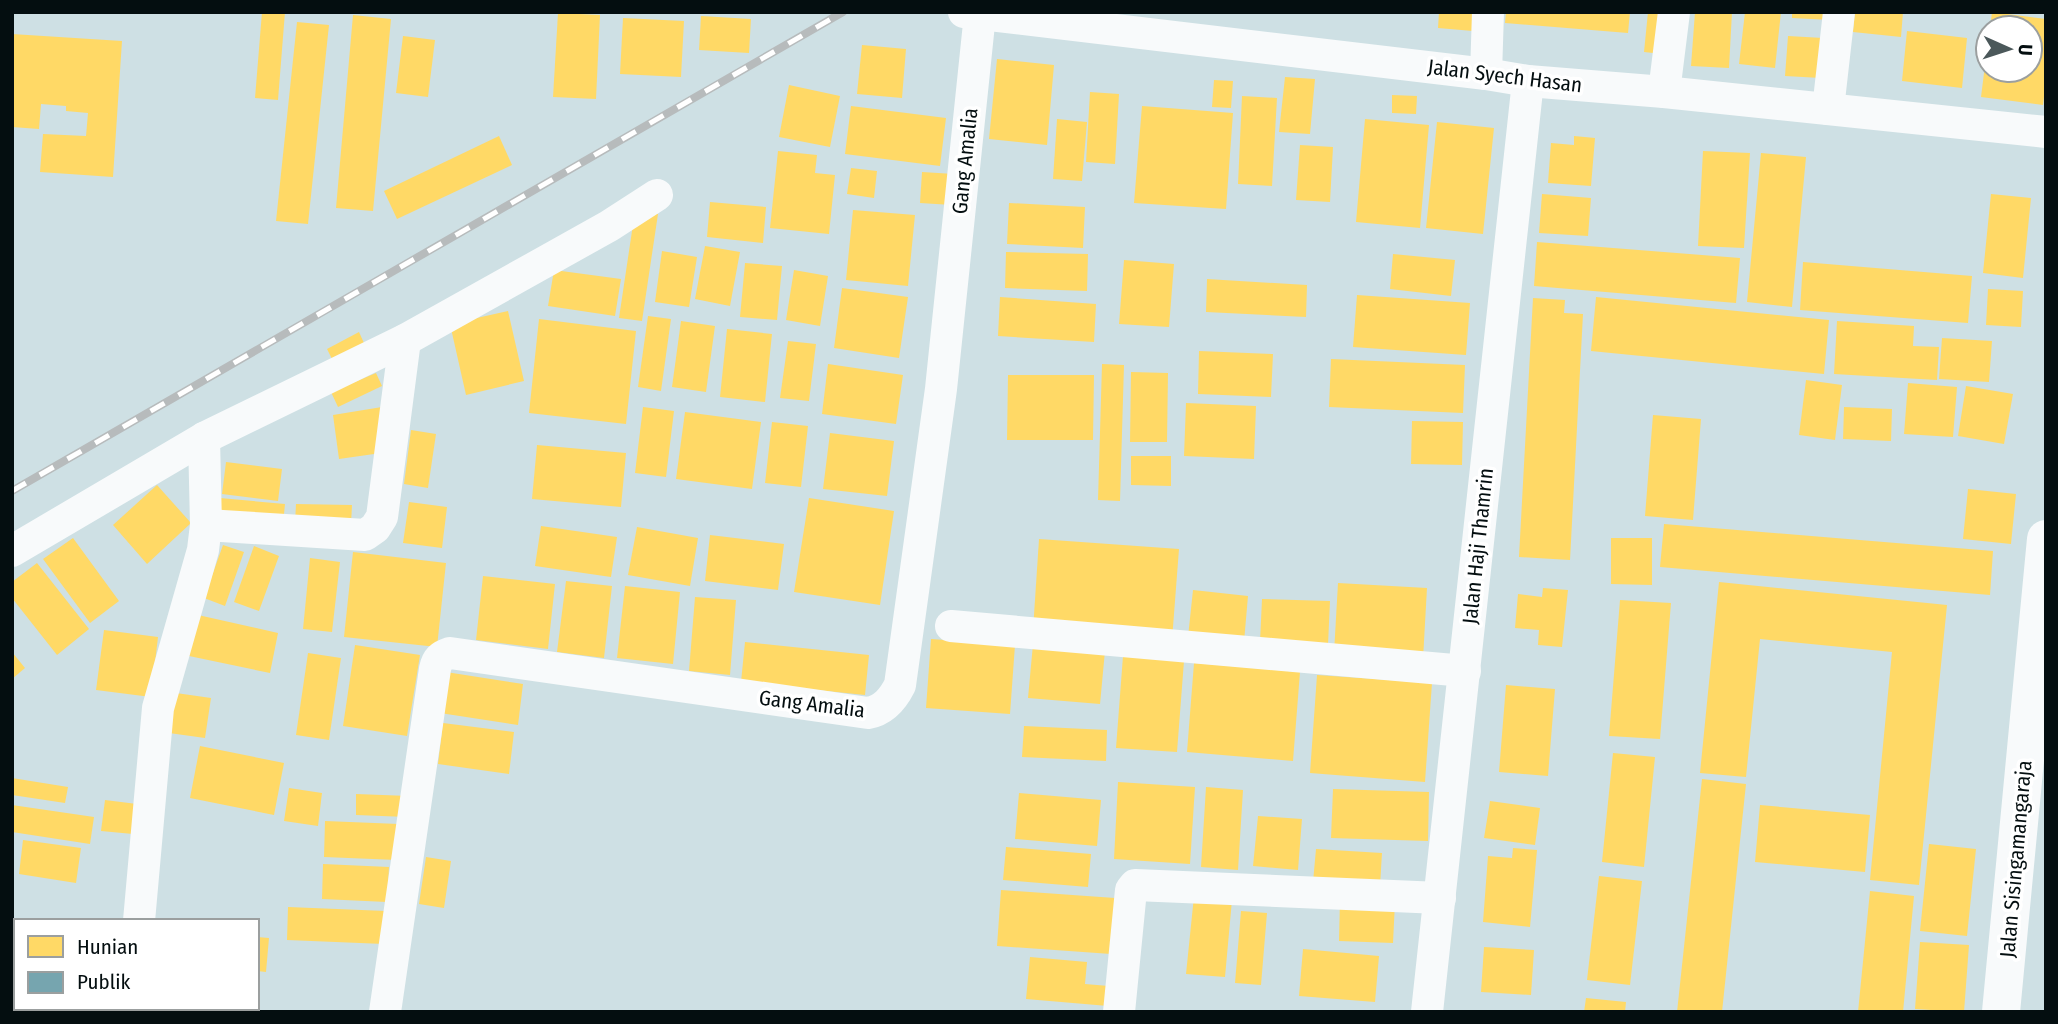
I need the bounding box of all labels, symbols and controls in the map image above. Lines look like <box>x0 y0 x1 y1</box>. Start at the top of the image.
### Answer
north arrow <box>1974 14 2044 84</box>
text: U <box>2014 44 2037 56</box>
street label: Jalan Syech Hasan <box>1426 54 1584 98</box>
street label: Gang Amalia <box>946 107 984 215</box>
street label: Jalan Haji Thamrin <box>1457 467 1499 625</box>
street label: Gang Amalia <box>758 685 866 723</box>
street label: Jalan Sisingamangaraja <box>1994 759 2038 959</box>
legend <box>14 919 259 1010</box>
text: Hunian <box>77 934 138 960</box>
text: Publik <box>77 969 130 995</box>

